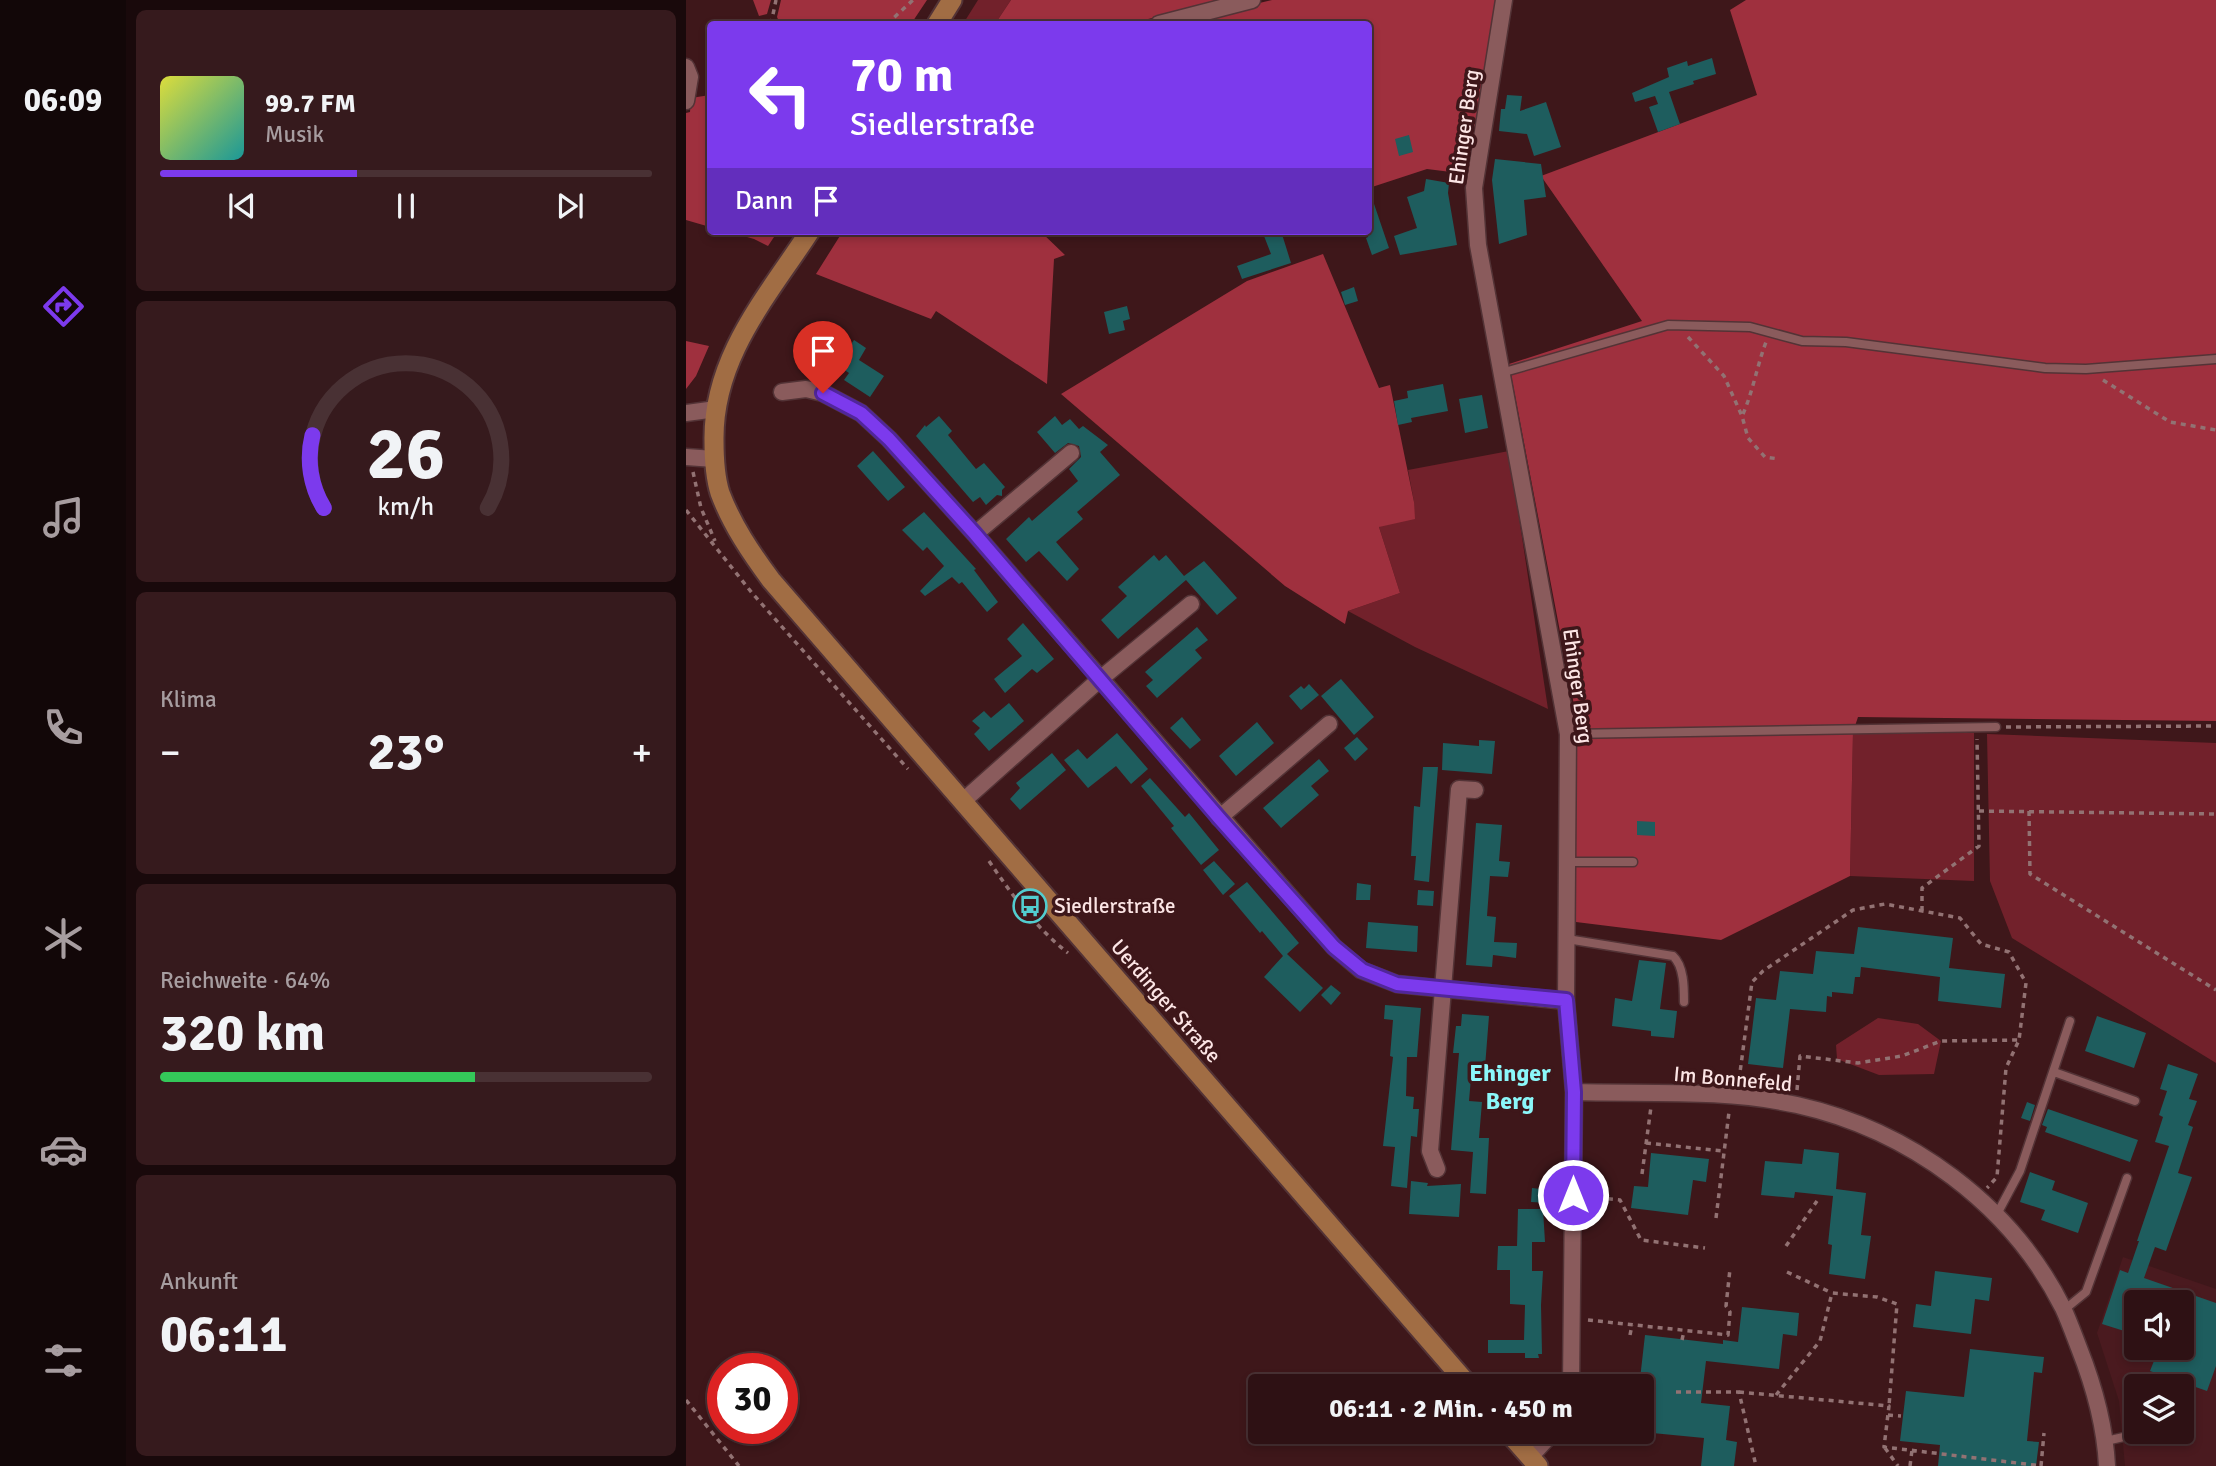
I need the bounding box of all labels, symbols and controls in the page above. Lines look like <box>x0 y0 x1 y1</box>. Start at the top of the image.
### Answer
text: 70 m <box>850 45 953 105</box>
icon: left <box>735 49 826 140</box>
street label: Ehinger Berg <box>1443 68 1485 186</box>
text: 06:09 <box>24 81 102 120</box>
text: 99.7 FM <box>265 88 356 120</box>
text: Siedlerstraße <box>850 105 1035 144</box>
text: Musik <box>265 120 324 149</box>
icon: arrive <box>807 182 845 220</box>
text: Dann <box>735 185 793 217</box>
icon: previous <box>223 187 261 225</box>
icon: pause <box>387 187 425 225</box>
icon: next <box>551 187 589 225</box>
icon: directions <box>39 282 88 331</box>
pin <box>793 321 853 393</box>
icon: arrive <box>804 332 842 370</box>
text: 26 <box>367 410 445 499</box>
text: km/h <box>378 491 434 522</box>
icon: music <box>39 493 88 542</box>
street label: Ehinger Berg <box>1557 627 1599 745</box>
text: Klima <box>160 685 217 714</box>
icon: phone <box>39 703 88 752</box>
text: 23° <box>368 720 444 784</box>
text: − <box>160 729 181 776</box>
text: + <box>631 729 652 776</box>
bus stop icon: Siedlerstraße <box>1011 887 1049 925</box>
place label: Siedlerstraße <box>1054 893 1176 919</box>
icon: climate <box>39 914 88 963</box>
street label: Uerdinger Straße <box>1105 934 1227 1068</box>
text: Reichweite · 64% <box>160 966 330 995</box>
text: 320 km <box>160 1001 325 1065</box>
district label: Ehinger Berg <box>1469 1058 1551 1116</box>
street label: Im Bonnefeld <box>1673 1061 1793 1097</box>
icon: car <box>39 1125 88 1174</box>
position arrow <box>1536 1158 1610 1232</box>
text: Ankunft <box>160 1267 238 1296</box>
map controls <box>2124 1290 2194 1444</box>
button: sound <box>2124 1290 2194 1360</box>
text: 06:11 <box>160 1302 288 1366</box>
icon: filters <box>39 1336 88 1385</box>
speed limit sign: 30 <box>707 1353 798 1444</box>
button: layers <box>2124 1374 2194 1444</box>
text: 06:11 · 2 Min. · 450 m <box>1329 1393 1573 1425</box>

